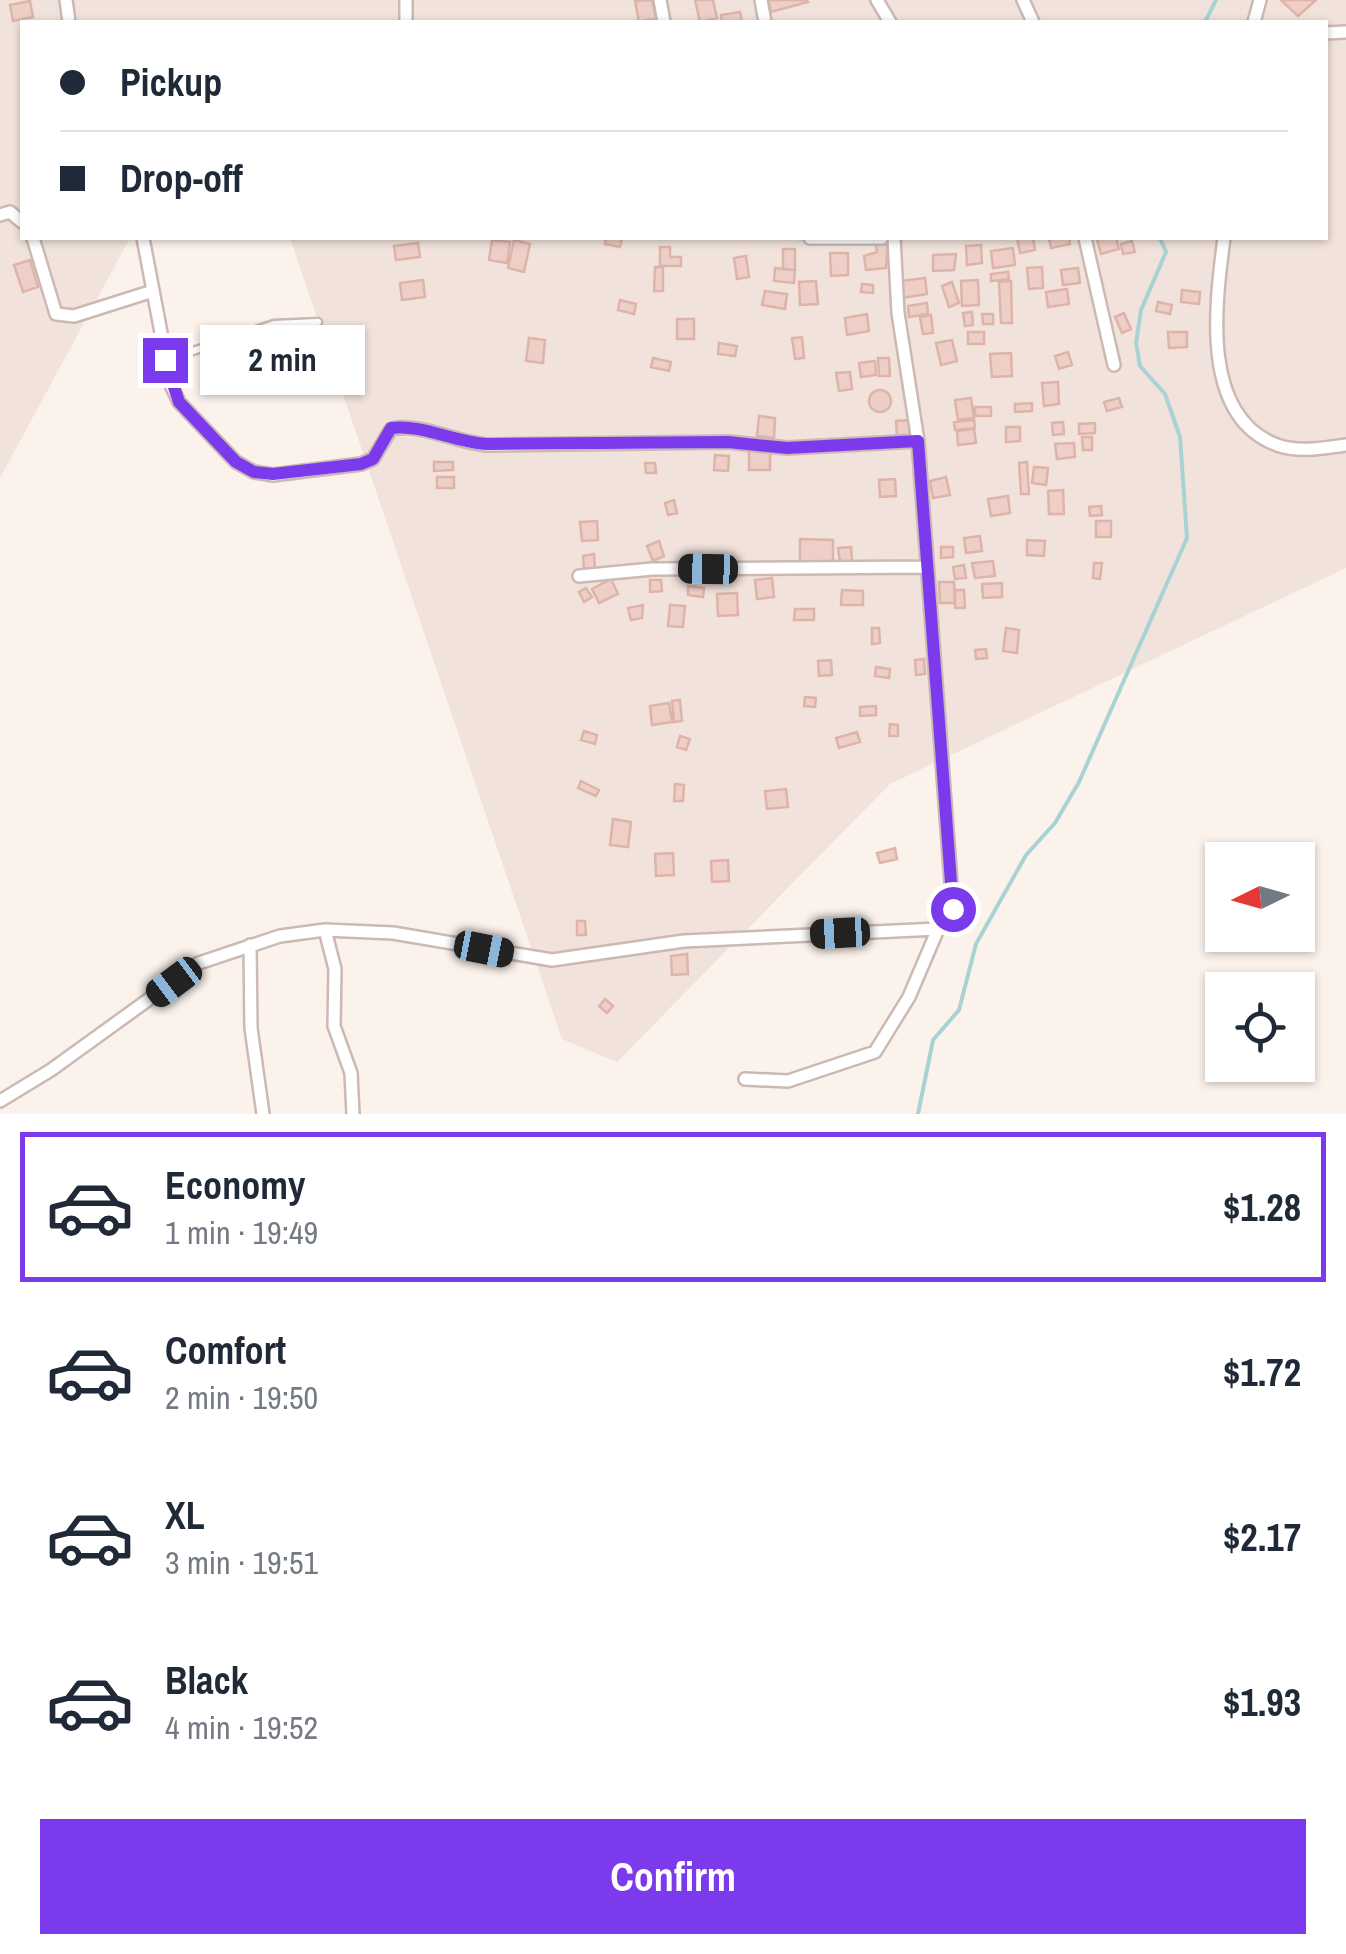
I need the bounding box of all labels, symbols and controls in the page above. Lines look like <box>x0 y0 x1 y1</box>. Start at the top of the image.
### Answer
text: Pickup <box>120 57 222 108</box>
text: Drop-off <box>120 153 243 204</box>
callout: 2 min <box>200 325 365 395</box>
route end <box>143 338 188 383</box>
text: 2 min <box>248 338 317 381</box>
car <box>678 553 738 585</box>
north arrow <box>1205 842 1315 952</box>
map controls <box>1205 842 1315 1082</box>
route start <box>931 887 976 932</box>
car <box>809 916 871 950</box>
car <box>452 929 516 969</box>
car <box>141 952 207 1012</box>
button: locate <box>1205 972 1315 1082</box>
text: Economy <box>165 1160 305 1211</box>
icon: car <box>45 1162 135 1252</box>
text: $1.28 <box>1223 1182 1301 1233</box>
text: 1 min · 19:49 <box>165 1211 318 1254</box>
text: Comfort <box>165 1325 286 1376</box>
icon: car <box>45 1327 135 1417</box>
text: $1.72 <box>1223 1347 1301 1398</box>
text: 2 min · 19:50 <box>165 1376 318 1419</box>
text: XL <box>165 1490 205 1541</box>
icon: car <box>45 1492 135 1582</box>
text: $2.17 <box>1223 1512 1301 1563</box>
text: 3 min · 19:51 <box>165 1541 318 1584</box>
text: Black <box>165 1655 248 1706</box>
icon: car <box>45 1657 135 1747</box>
text: $1.93 <box>1223 1677 1301 1728</box>
text: 4 min · 19:52 <box>165 1706 318 1749</box>
button: Confirm <box>40 1819 1306 1934</box>

